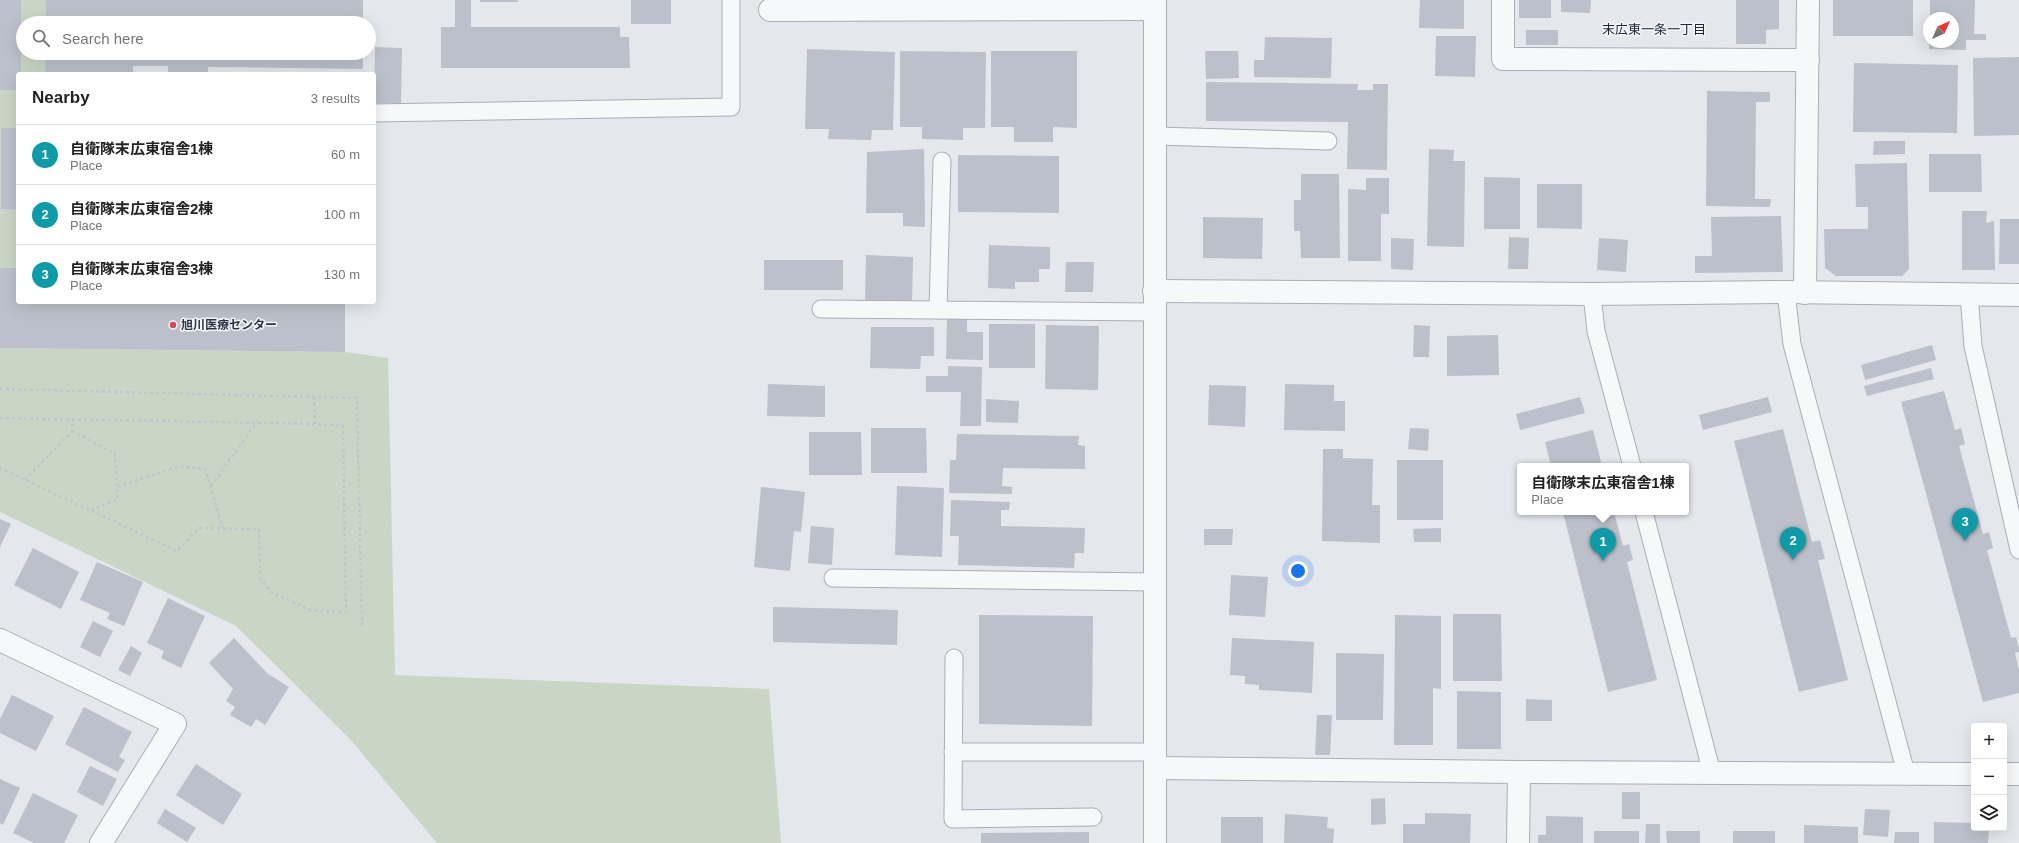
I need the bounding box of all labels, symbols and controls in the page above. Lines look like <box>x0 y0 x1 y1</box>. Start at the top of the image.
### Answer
north arrow <box>1923 12 1959 48</box>
search box <box>16 16 376 60</box>
district label: 末広東一条一丁目 <box>1602 22 1706 37</box>
icon: search <box>30 27 52 49</box>
text: Search here <box>62 30 144 47</box>
text: Nearby <box>32 88 90 107</box>
text: 3 results <box>311 91 360 106</box>
text: 自衛隊末広東宿舎1棟 <box>70 140 213 157</box>
text: 1 <box>41 147 49 162</box>
text: 60 m <box>331 147 360 162</box>
text: Place <box>70 158 103 173</box>
text: 自衛隊末広東宿舎2棟 <box>70 200 213 217</box>
text: 2 <box>41 207 49 222</box>
text: 100 m <box>324 207 360 222</box>
text: Place <box>70 218 103 233</box>
text: 自衛隊末広東宿舎3棟 <box>70 260 213 277</box>
text: 3 <box>41 267 49 282</box>
text: 130 m <box>324 267 360 282</box>
text: Place <box>70 278 103 293</box>
place label: 旭川医療センター <box>181 318 277 332</box>
marker: 旭川医療センター <box>168 320 178 330</box>
popup <box>1517 463 1689 515</box>
text: 自衛隊末広東宿舎1棟 <box>1531 474 1675 491</box>
text: Place <box>1531 492 1564 507</box>
pin: 3 <box>1952 508 1978 541</box>
pin: 2 <box>1780 527 1806 560</box>
pin: 1 <box>1590 528 1616 561</box>
your location <box>1288 561 1308 581</box>
map controls <box>1971 723 2007 831</box>
button: + <box>1971 723 2007 759</box>
button: − <box>1971 759 2007 795</box>
button: layers <box>1971 795 2007 831</box>

